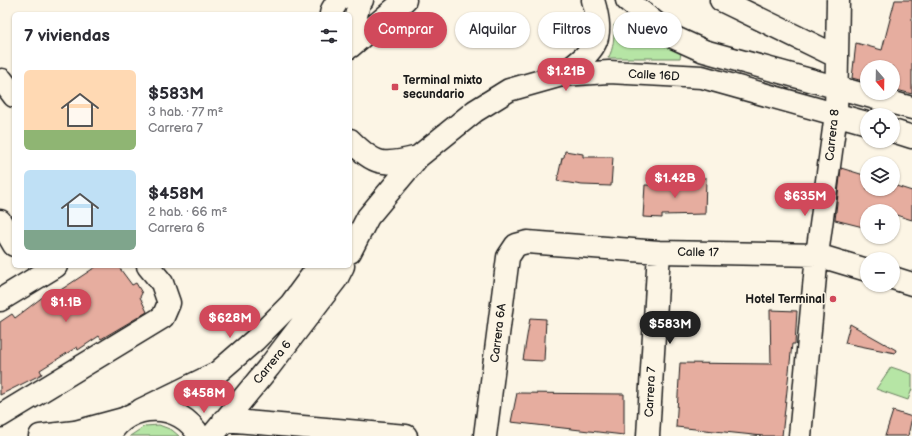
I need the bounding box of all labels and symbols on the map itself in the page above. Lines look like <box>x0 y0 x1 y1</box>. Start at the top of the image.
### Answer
pin: $1.21B <box>533 58 599 92</box>
north arrow <box>860 60 900 100</box>
street label: Calle 16D <box>628 67 680 84</box>
place label: Terminal mixto secundario <box>403 73 482 102</box>
marker: Terminal mixto secundario <box>390 82 400 92</box>
street label: Carrera 8 <box>822 108 843 162</box>
pin: $1.42B <box>642 165 708 199</box>
pin: $635M <box>777 183 833 217</box>
street label: Calle 17 <box>677 245 719 260</box>
pin: $1.1B <box>38 289 94 323</box>
place label: Hotel Terminal <box>745 292 825 307</box>
marker: Hotel Terminal <box>828 294 838 304</box>
street label: Carrera 6A <box>487 302 510 364</box>
pin: $628M <box>202 305 258 339</box>
pin: $583M <box>642 311 698 345</box>
street label: Carrera 6 <box>250 337 295 387</box>
street label: Carrera 7 <box>642 366 659 418</box>
pin: $458M <box>176 380 232 414</box>

